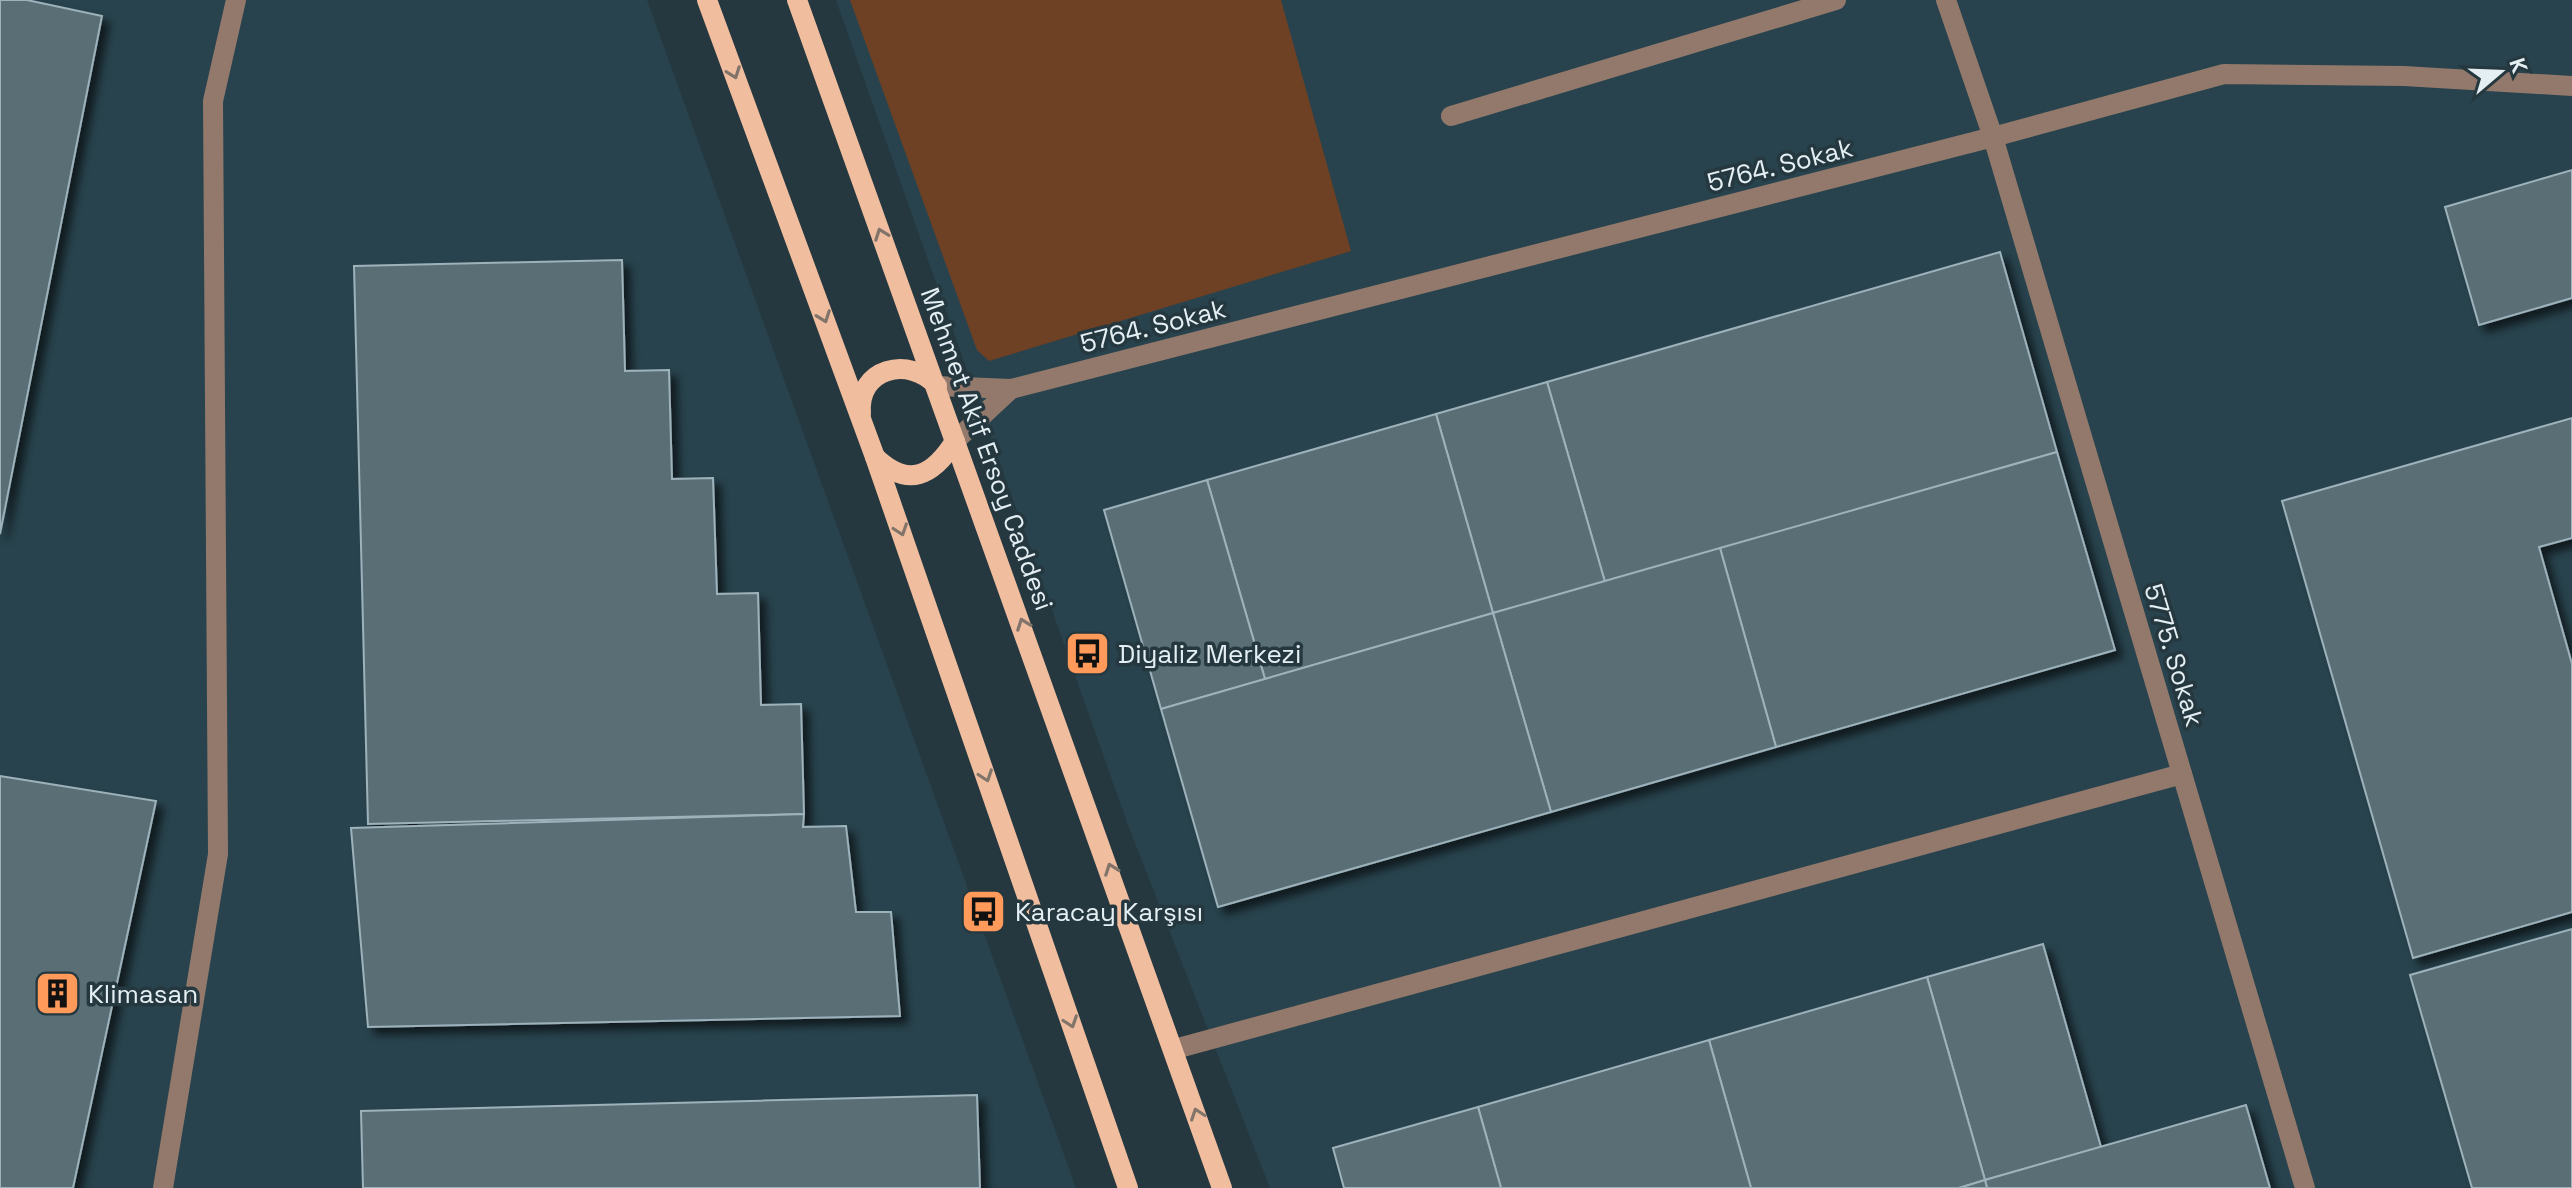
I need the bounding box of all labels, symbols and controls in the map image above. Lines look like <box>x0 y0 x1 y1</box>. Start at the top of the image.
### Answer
north arrow <box>2460 32 2540 112</box>
text: K <box>2503 54 2534 77</box>
one-way arrow <box>724 65 741 79</box>
street label: 5764. Sokak <box>1704 130 1856 200</box>
one-way arrow <box>875 228 891 242</box>
street label: Mehmet Akif Ersoy Caddesi <box>913 283 1061 615</box>
street label: 5764. Sokak <box>1077 291 1229 361</box>
one-way arrow <box>814 309 831 323</box>
one-way arrow <box>891 523 907 537</box>
street label: 5775. Sokak <box>2136 580 2212 730</box>
one-way arrow <box>1016 618 1033 632</box>
bus stop icon: Diyaliz Merkezi <box>1063 630 1111 678</box>
place label: Diyaliz Merkezi <box>1118 637 1301 671</box>
one-way arrow <box>976 768 992 782</box>
one-way arrow <box>1104 863 1120 877</box>
bus stop icon: Karacay Karşısı <box>960 888 1008 936</box>
place label: Karacay Karşısı <box>1015 895 1203 929</box>
building icon: Klimasan <box>33 970 81 1018</box>
place label: Klimasan <box>88 977 198 1011</box>
one-way arrow <box>1061 1014 1077 1028</box>
one-way arrow <box>1190 1108 1207 1122</box>

